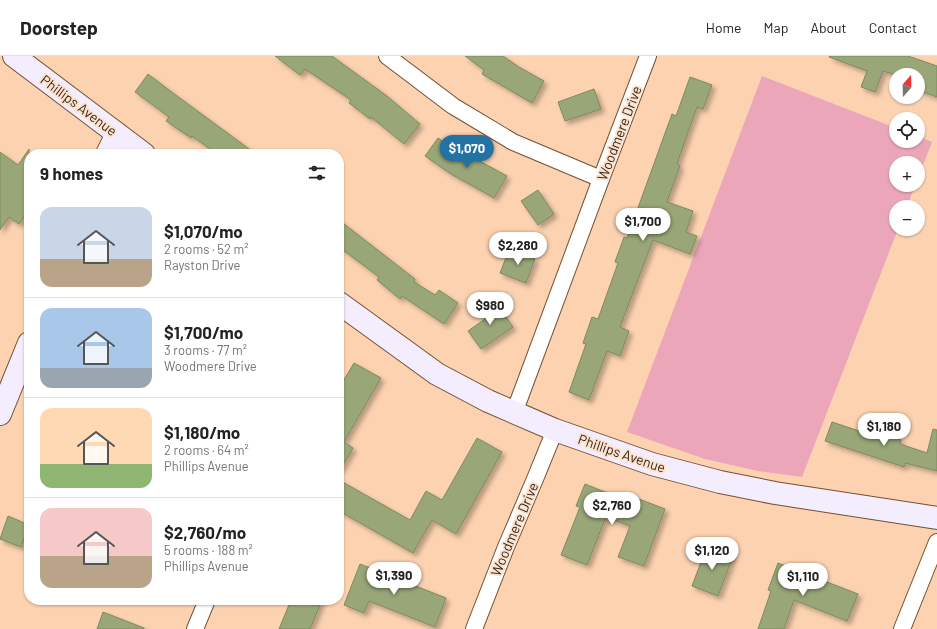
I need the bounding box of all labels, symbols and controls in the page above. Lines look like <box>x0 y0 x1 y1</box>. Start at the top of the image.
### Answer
text: Doorstep <box>20 16 98 39</box>
text: Home <box>706 19 742 36</box>
text: Map <box>764 19 788 36</box>
text: About <box>810 19 847 36</box>
text: Contact <box>869 19 917 36</box>
north arrow <box>889 68 925 104</box>
map controls <box>889 68 925 236</box>
street label: Phillips Avenue <box>37 71 121 139</box>
street label: Woodmere Drive <box>593 83 645 183</box>
button: locate <box>889 112 925 148</box>
pin: $1,070 <box>434 135 500 169</box>
text: $1,070 <box>449 140 485 156</box>
button: + <box>889 156 925 192</box>
icon: filters <box>306 162 328 184</box>
text: 9 homes <box>40 163 103 183</box>
button: − <box>889 200 925 236</box>
pin: $1,700 <box>610 208 676 242</box>
text: $1,700 <box>625 213 661 229</box>
text: $1,070/mo <box>164 221 243 241</box>
icon: home <box>72 223 120 271</box>
pin: $2,280 <box>485 232 551 266</box>
text: $2,280 <box>498 237 538 253</box>
text: 2 rooms · 52 m² <box>164 241 249 257</box>
text: Rayston Drive <box>164 257 241 273</box>
pin: $980 <box>466 292 514 326</box>
text: $980 <box>476 297 504 313</box>
text: $1,700/mo <box>164 322 243 342</box>
icon: home <box>72 324 120 372</box>
text: 3 rooms · 77 m² <box>164 342 247 358</box>
text: Woodmere Drive <box>164 358 257 374</box>
pin: $1,180 <box>851 413 917 447</box>
text: $1,180 <box>867 418 901 434</box>
text: $1,180/mo <box>164 422 240 442</box>
icon: home <box>72 424 120 472</box>
street label: Phillips Avenue <box>576 430 668 476</box>
text: 2 rooms · 64 m² <box>164 442 249 458</box>
text: Phillips Avenue <box>164 458 249 474</box>
street label: Woodmere Drive <box>487 480 541 578</box>
pin: $2,760 <box>579 492 645 526</box>
text: $2,760 <box>592 497 632 513</box>
text: $2,760/mo <box>164 522 246 542</box>
icon: home <box>72 524 120 572</box>
pin: $1,120 <box>679 537 745 571</box>
text: 5 rooms · 188 m² <box>164 542 253 558</box>
text: $1,120 <box>695 542 729 558</box>
text: Phillips Avenue <box>164 558 249 574</box>
pin: $1,390 <box>361 562 427 596</box>
pin: $1,110 <box>770 563 836 597</box>
text: $1,390 <box>376 567 412 583</box>
text: $1,110 <box>787 568 819 584</box>

